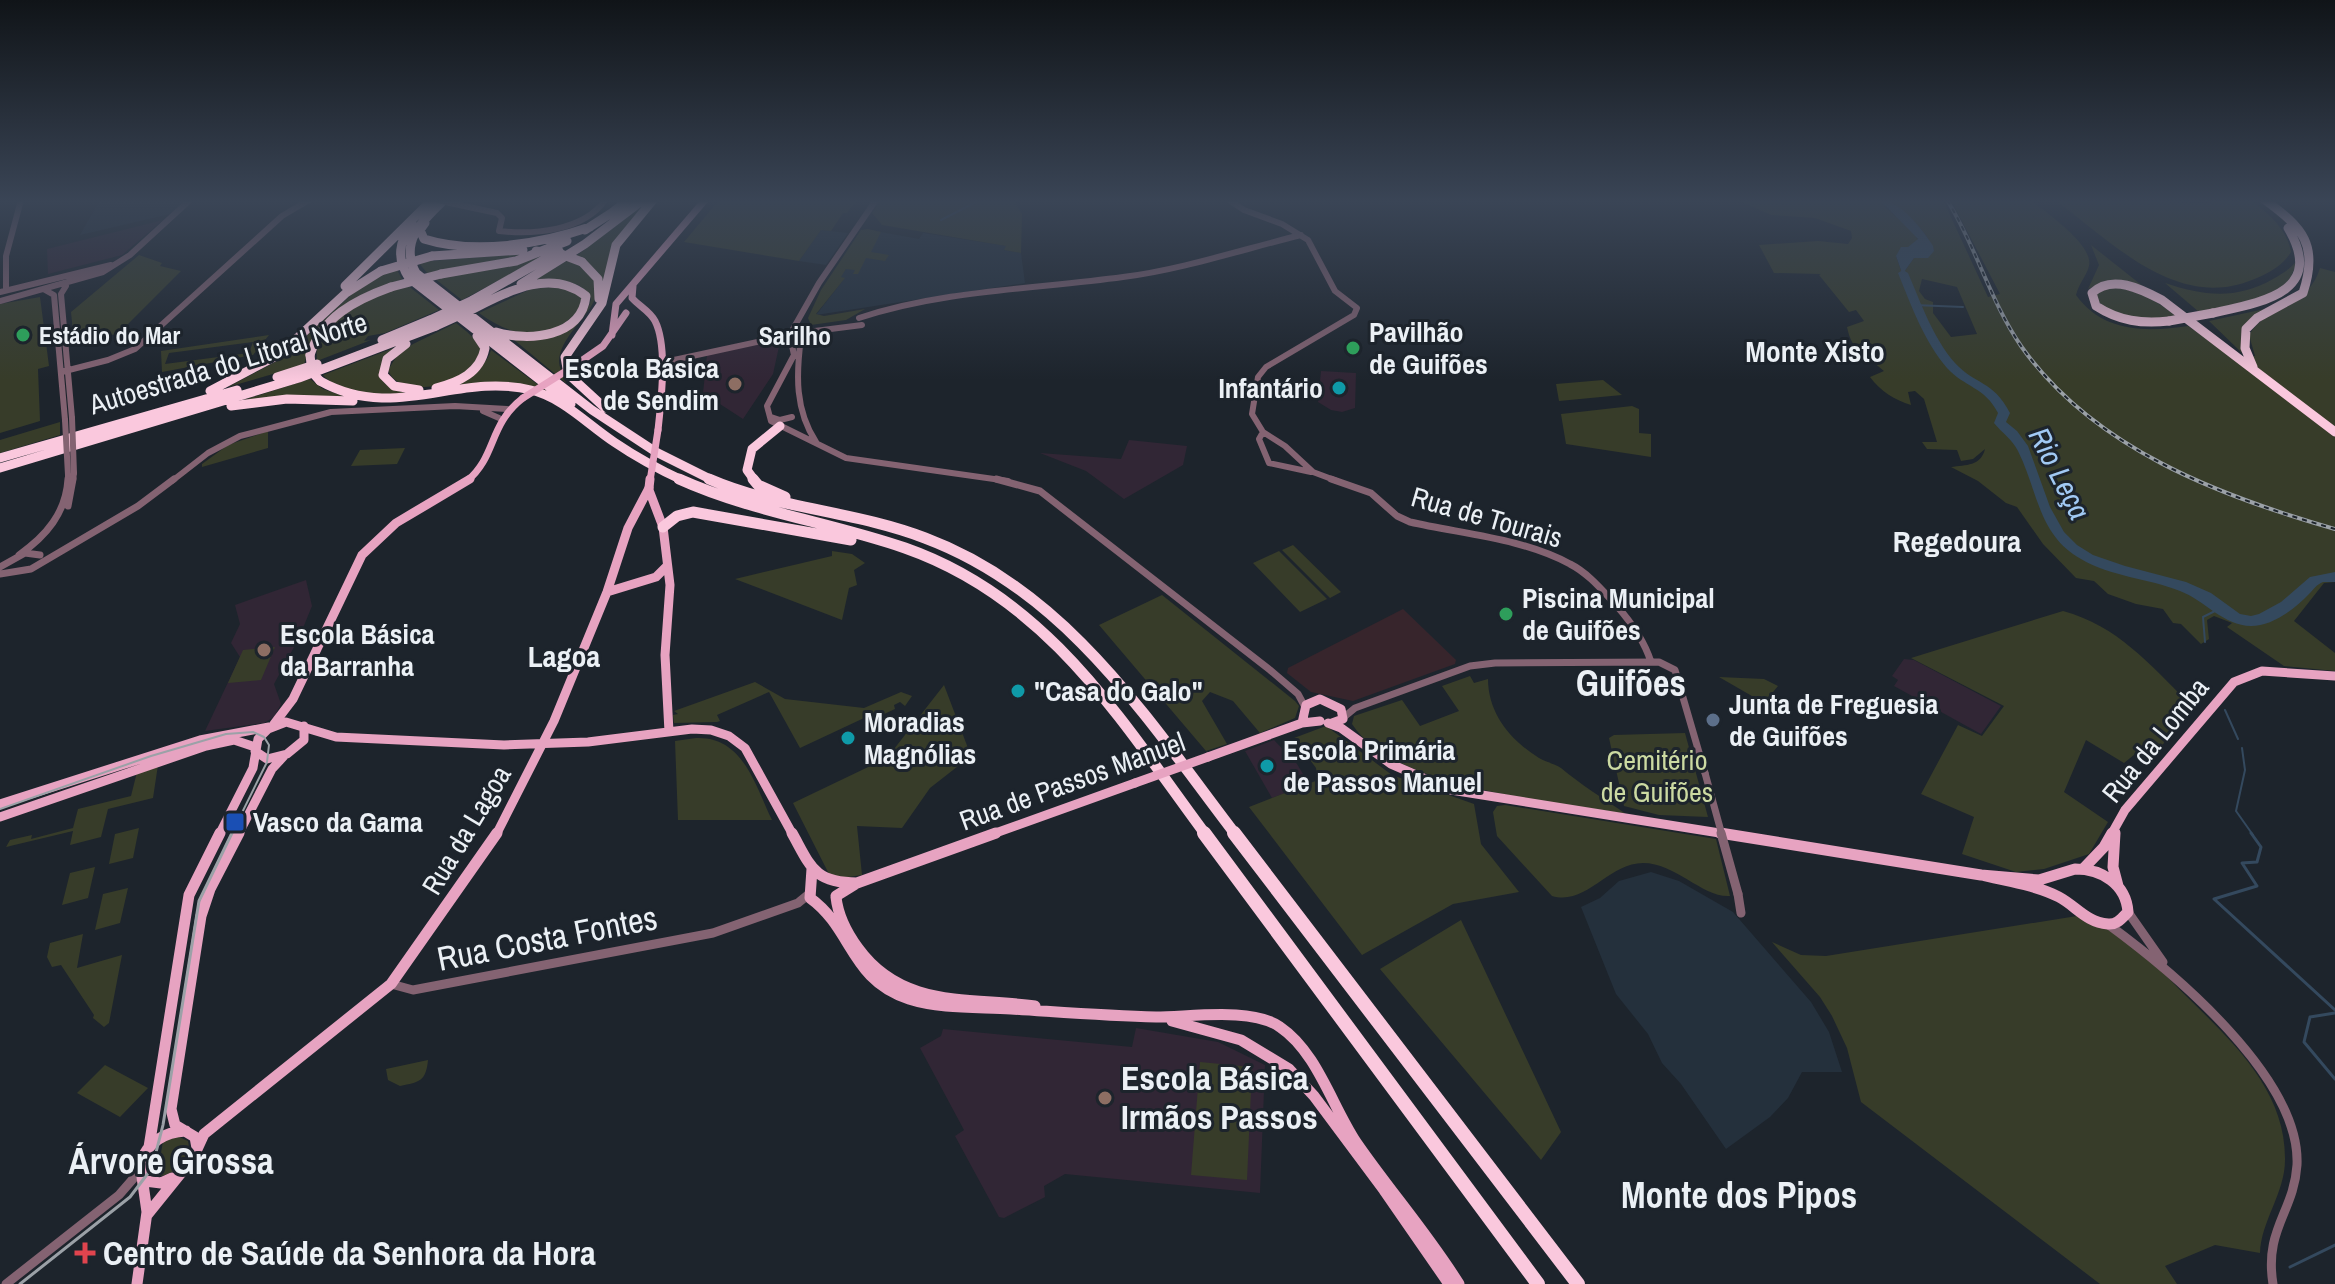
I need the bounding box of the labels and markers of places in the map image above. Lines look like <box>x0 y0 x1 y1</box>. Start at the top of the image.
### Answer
place label: Pavilhão de Guifões <box>1369 313 1488 383</box>
place label: Estádio do Mar <box>39 319 180 351</box>
marker: Estádio do Mar <box>14 326 32 344</box>
marker: Pavilhão de Guifões <box>1344 339 1362 357</box>
place label: Escola Básica de Sendim <box>565 349 719 419</box>
place label: Infantário <box>1218 369 1323 407</box>
marker: Escola Básica de Sendim <box>726 375 744 393</box>
marker: Infantário <box>1330 379 1348 397</box>
place label: Piscina Municipal de Guifões <box>1522 579 1715 649</box>
marker: Piscina Municipal de Guifões <box>1497 605 1515 623</box>
place label: Escola Básica da Barranha <box>280 615 435 685</box>
marker: Escola Básica da Barranha <box>255 641 273 659</box>
place label: "Casa do Galo" <box>1034 672 1203 710</box>
marker: "Casa do Galo" <box>1009 682 1027 700</box>
place label: Junta de Freguesia de Guifões <box>1729 685 1939 755</box>
place label: Moradias Magnólias <box>864 703 976 773</box>
marker: Junta de Freguesia de Guifões <box>1704 711 1722 729</box>
marker: Moradias Magnólias <box>839 729 857 747</box>
place label: Escola Primária de Passos Manuel <box>1283 731 1482 801</box>
marker: Escola Primária de Passos Manuel <box>1258 757 1276 775</box>
place label: Vasco da Gama <box>253 803 423 841</box>
marker: Vasco da Gama <box>224 811 246 833</box>
place label: Escola Básica Irmãos Passos <box>1121 1055 1318 1140</box>
marker: Escola Básica Irmãos Passos <box>1096 1089 1114 1107</box>
place label: Centro de Saúde da Senhora da Hora <box>103 1230 596 1276</box>
marker: Centro de Saúde da Senhora da Hora <box>74 1242 96 1264</box>

